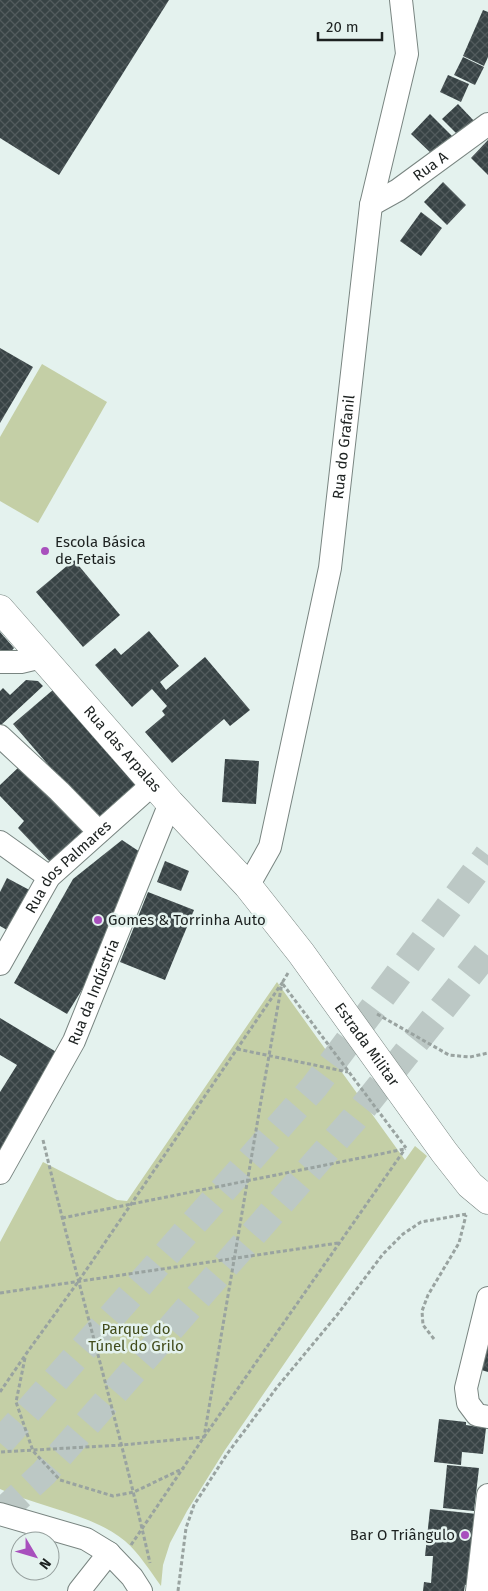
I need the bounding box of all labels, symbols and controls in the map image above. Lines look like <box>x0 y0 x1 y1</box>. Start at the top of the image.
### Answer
scale bar <box>318 10 382 42</box>
text: 20 m <box>326 18 359 36</box>
street label: Rua A <box>409 147 452 185</box>
street label: Rua do Grafanil <box>329 393 359 500</box>
place label: Escola Básica de Fetais <box>55 533 146 568</box>
marker: Escola Básica de Fetais <box>39 545 51 557</box>
street label: Rua das Arpalas <box>80 702 165 796</box>
street label: Rua dos Palmares <box>21 817 115 916</box>
place label: Gomes & Torrinha Auto <box>108 911 266 929</box>
marker: Gomes & Torrinha Auto <box>92 914 104 926</box>
street label: Rua da Indústria <box>64 937 123 1048</box>
street label: Estrada Militar <box>331 999 403 1090</box>
park label: Parque do Túnel do Grilo <box>88 1320 184 1355</box>
place label: Bar O Triângulo <box>350 1526 455 1544</box>
marker: Bar O Triângulo <box>459 1529 471 1541</box>
north arrow <box>10 1531 60 1581</box>
text: N <box>35 1555 54 1573</box>

